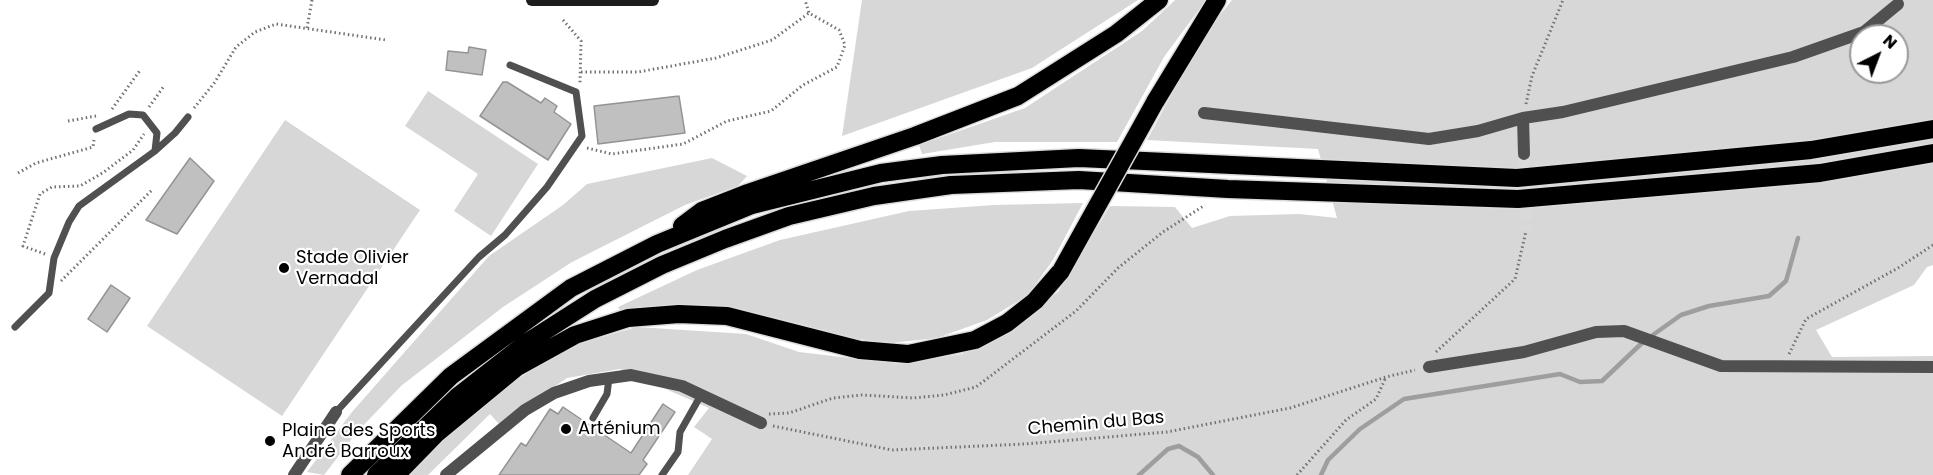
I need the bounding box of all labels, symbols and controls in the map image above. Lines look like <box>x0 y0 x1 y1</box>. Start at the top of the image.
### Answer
north arrow <box>1849 24 1909 84</box>
text: N <box>1878 29 1902 54</box>
place label: Stade Olivier Vernadal <box>296 247 409 290</box>
marker: Stade Olivier Vernadal <box>277 261 291 275</box>
street label: Chemin du Bas <box>1027 407 1165 441</box>
place label: Arténium <box>578 418 661 440</box>
place label: Plaine des Sports André Barroux <box>282 420 435 462</box>
marker: Arténium <box>559 422 573 436</box>
marker: Plaine des Sports André Barroux <box>263 434 277 448</box>

